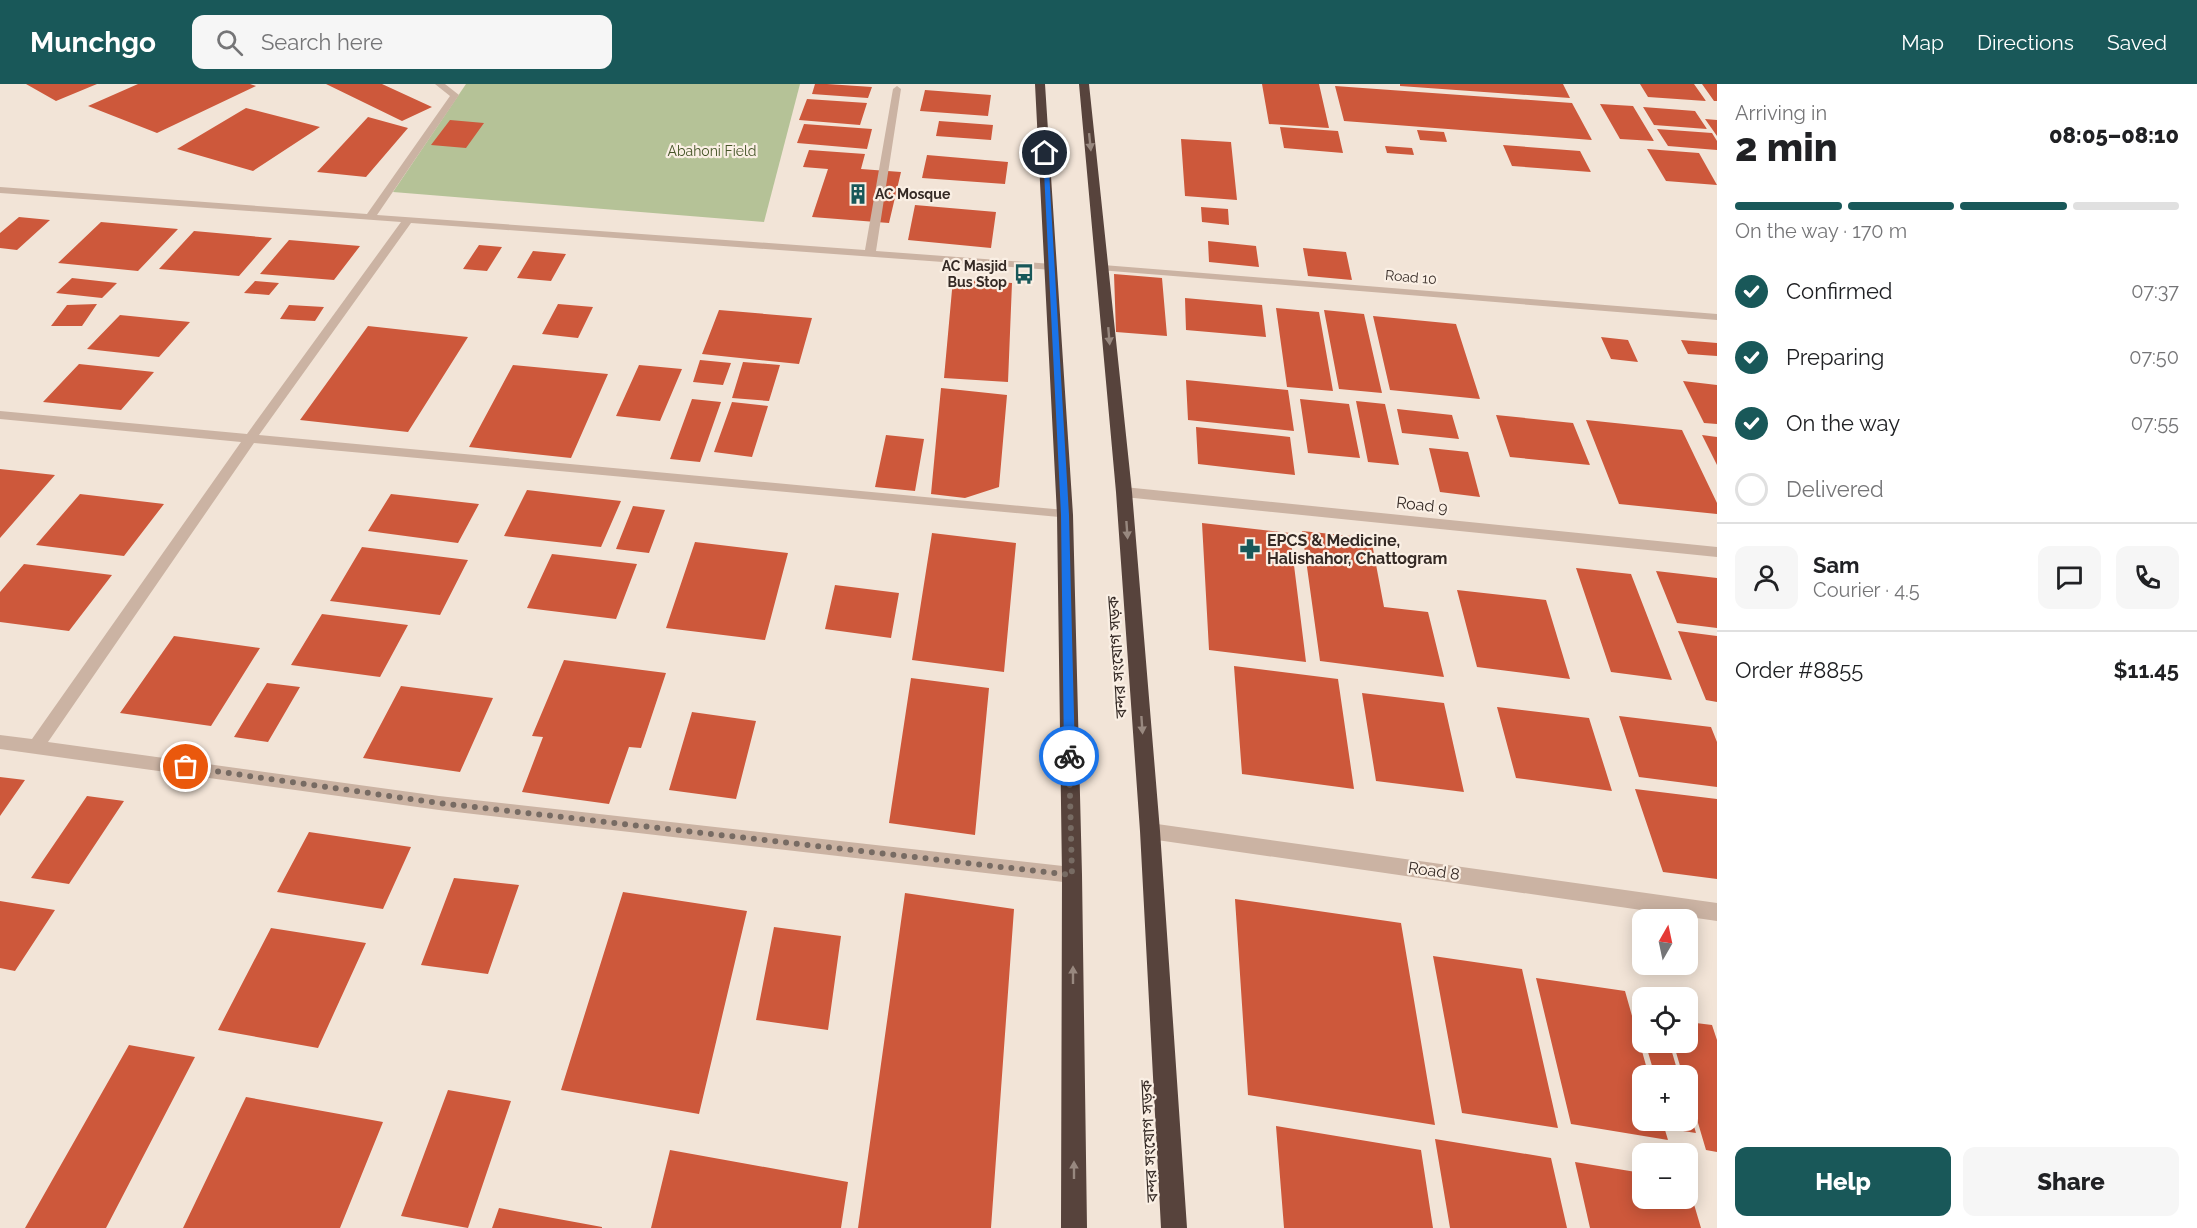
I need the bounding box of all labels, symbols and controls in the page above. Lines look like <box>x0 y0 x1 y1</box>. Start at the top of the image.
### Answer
search box <box>192 15 612 69</box>
text: Munchgo <box>30 26 156 59</box>
icon: search <box>213 26 246 59</box>
text: Search here <box>261 29 383 55</box>
text: Map <box>1901 30 1944 55</box>
text: Directions <box>1977 30 2074 55</box>
text: Saved <box>2107 30 2167 55</box>
text: Arriving in <box>1735 101 1827 125</box>
text: 08:05–08:10 <box>2049 122 2179 148</box>
text: 2 min <box>1735 124 1838 170</box>
pin <box>1019 127 1070 178</box>
one-way arrow <box>1085 133 1095 152</box>
icon: home <box>1028 136 1061 169</box>
park label: Abahoni Field <box>667 143 757 159</box>
building icon: AC Mosque <box>846 182 870 206</box>
place label: AC Mosque <box>875 186 951 202</box>
text: On the way · 170 m <box>1735 219 1907 243</box>
place label: AC Masjid Bus Stop <box>942 258 1007 290</box>
bus stop icon: AC Masjid Bus Stop <box>1012 262 1036 286</box>
street label: Road 10 <box>1385 267 1437 287</box>
icon: check <box>1735 275 1768 308</box>
text: Confirmed <box>1786 278 1893 304</box>
text: 07:37 <box>2131 279 2179 303</box>
one-way arrow <box>1104 327 1114 346</box>
icon: check <box>1735 341 1768 374</box>
text: Preparing <box>1786 344 1884 370</box>
text: 07:50 <box>2129 345 2179 369</box>
icon: check <box>1735 407 1768 440</box>
text: On the way <box>1786 410 1900 436</box>
text: 07:55 <box>2131 411 2179 435</box>
text: Delivered <box>1786 476 1884 502</box>
street label: Road 9 <box>1395 493 1449 517</box>
one-way arrow <box>1122 521 1132 540</box>
place label: EPCS & Medicine, Halishahor, Chattogram <box>1267 531 1447 568</box>
pharmacy icon: EPCS & Medicine, Halishahor, Chattogram <box>1238 537 1262 561</box>
button: person <box>1735 546 1798 609</box>
button: chat <box>2038 546 2101 609</box>
button: phone <box>2116 546 2179 609</box>
text: Sam <box>1813 552 1860 578</box>
text: Courier · 4.5 <box>1813 578 1920 602</box>
street label: বন্দর সংযোগ সড়ক <box>1103 594 1131 720</box>
text: Order #8855 <box>1735 657 1863 683</box>
text: $11.45 <box>2114 657 2179 683</box>
one-way arrow <box>1137 715 1147 734</box>
courier <box>1039 726 1099 786</box>
icon: bike <box>1053 740 1086 773</box>
pin <box>160 741 211 792</box>
icon: bag <box>169 750 202 783</box>
street label: Road 8 <box>1407 858 1461 884</box>
north arrow <box>1632 909 1698 975</box>
map controls <box>1632 909 1698 1209</box>
one-way arrow <box>1068 965 1077 984</box>
button: locate <box>1632 987 1698 1053</box>
button: + <box>1632 1065 1698 1131</box>
street label: বন্দর সংযোগ সড়ক <box>1136 1078 1162 1204</box>
button: − <box>1632 1143 1698 1209</box>
button: Help <box>1735 1147 1951 1216</box>
button: Share <box>1963 1147 2179 1216</box>
one-way arrow <box>1069 1160 1079 1179</box>

